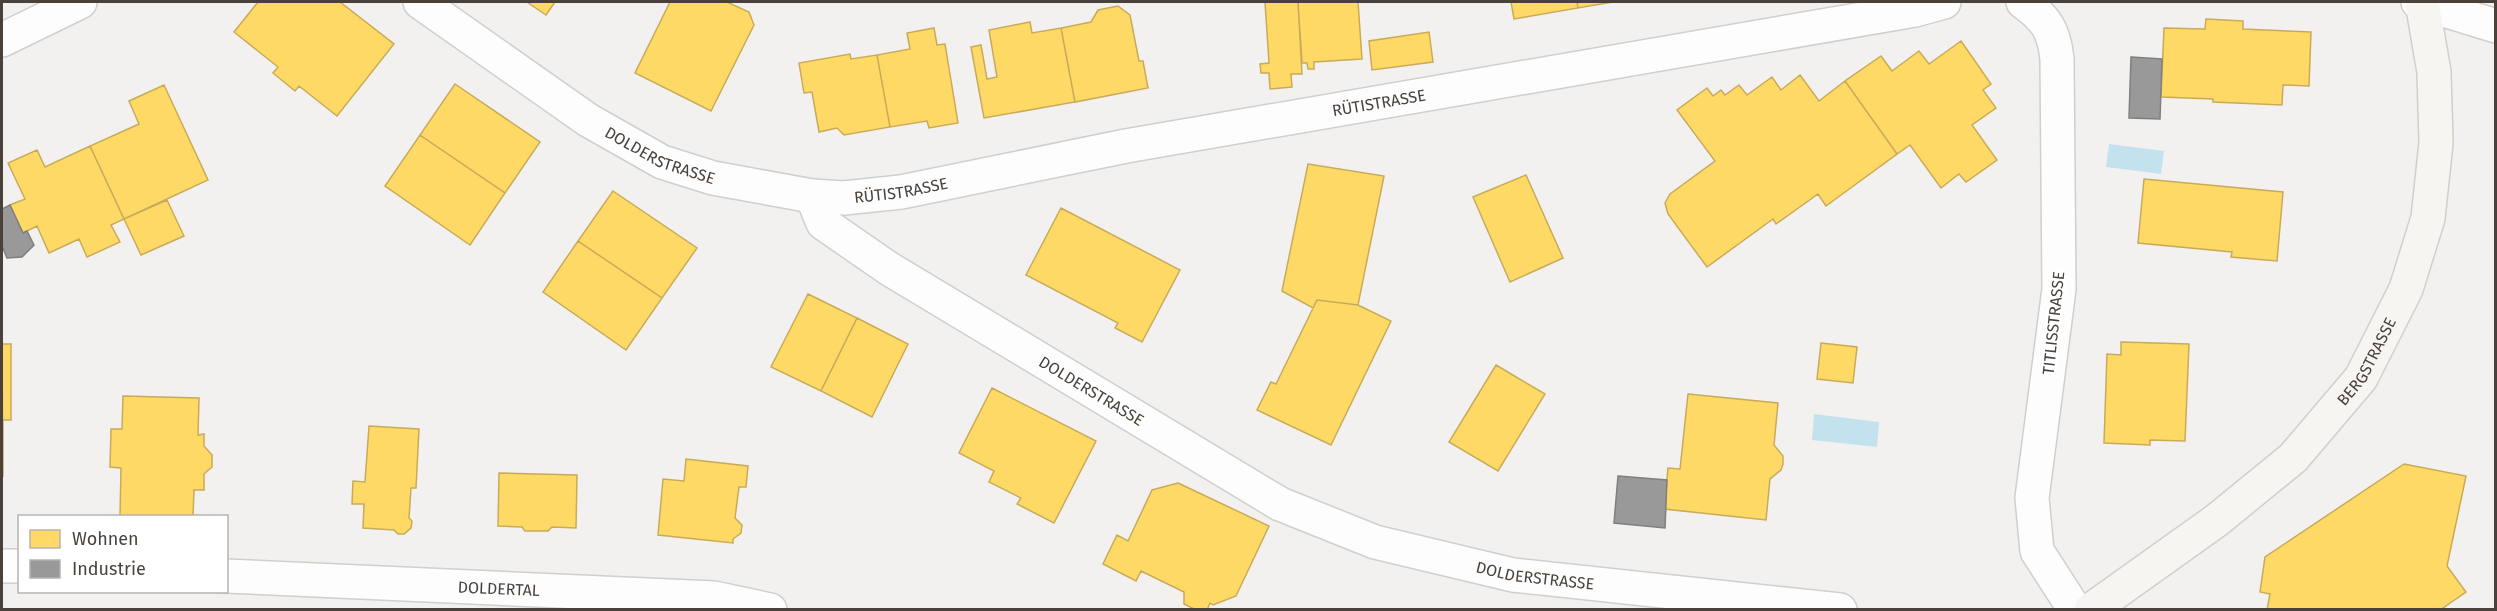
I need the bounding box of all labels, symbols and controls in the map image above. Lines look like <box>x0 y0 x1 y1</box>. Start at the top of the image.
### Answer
street label: RÜTISTRASSE <box>1331 86 1427 120</box>
street label: DOLDERSTRASSE <box>601 123 717 188</box>
street label: RÜTISTRASSE <box>853 174 949 207</box>
street label: TITLISSTRASSE <box>2039 270 2068 376</box>
street label: BERGSTRASSE <box>2333 314 2400 409</box>
street label: DOLDERSTRASSE <box>1036 352 1147 430</box>
legend <box>18 515 228 593</box>
text: Wohnen <box>72 528 139 550</box>
text: Industrie <box>72 558 146 580</box>
street label: DOLDERSTRASSE <box>1474 558 1595 594</box>
street label: DOLDERTAL <box>457 577 540 600</box>

